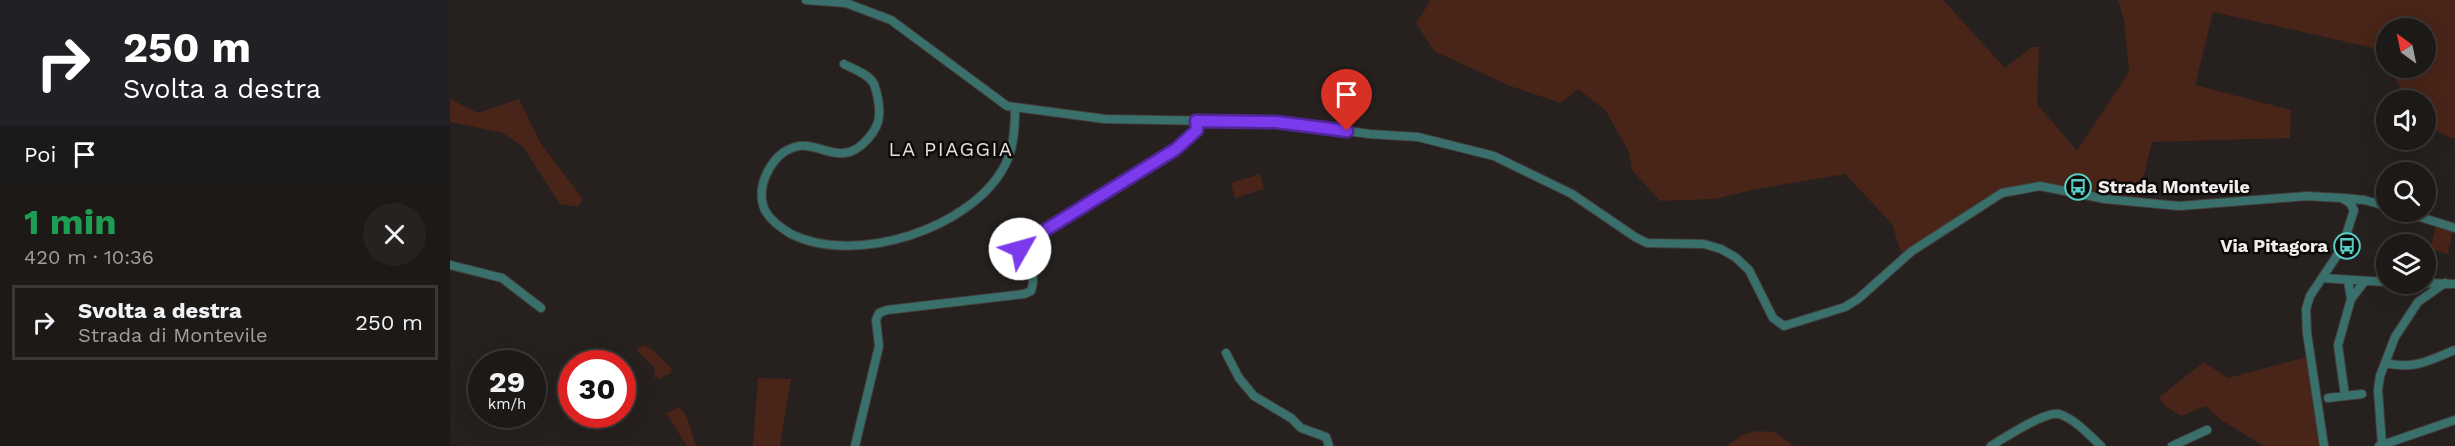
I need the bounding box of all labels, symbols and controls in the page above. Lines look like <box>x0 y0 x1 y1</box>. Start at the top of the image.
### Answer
north arrow <box>2376 18 2436 78</box>
map controls <box>2376 18 2436 294</box>
text: 250 m <box>123 23 251 72</box>
icon: right <box>24 24 102 102</box>
pin <box>1321 69 1372 131</box>
text: Svolta a destra <box>123 73 321 105</box>
icon: arrive <box>1330 78 1363 111</box>
button: sound <box>2376 90 2436 150</box>
district label: LA PIAGGIA <box>888 137 1014 161</box>
icon: arrive <box>68 138 101 171</box>
text: Poi <box>24 142 56 167</box>
button: search <box>2376 162 2436 222</box>
bus stop icon: Strada Montevile <box>2063 172 2093 202</box>
place label: Strada Montevile <box>2098 176 2250 197</box>
text: 1 min <box>24 201 116 243</box>
button: close <box>363 203 426 266</box>
position arrow <box>988 217 1052 281</box>
bus stop icon: Via Pitagora <box>2332 231 2362 261</box>
button: layers <box>2376 234 2436 294</box>
place label: Via Pitagora <box>2220 235 2329 256</box>
text: 420 m · 10:36 <box>24 245 154 269</box>
text: Svolta a destra <box>78 298 242 323</box>
icon: right <box>27 306 60 339</box>
text: 250 m <box>355 310 423 335</box>
text: Strada di Montevile <box>78 323 267 347</box>
speed limit sign: 30 <box>558 350 636 428</box>
text: 29 <box>489 364 525 399</box>
text: km/h <box>488 395 526 413</box>

